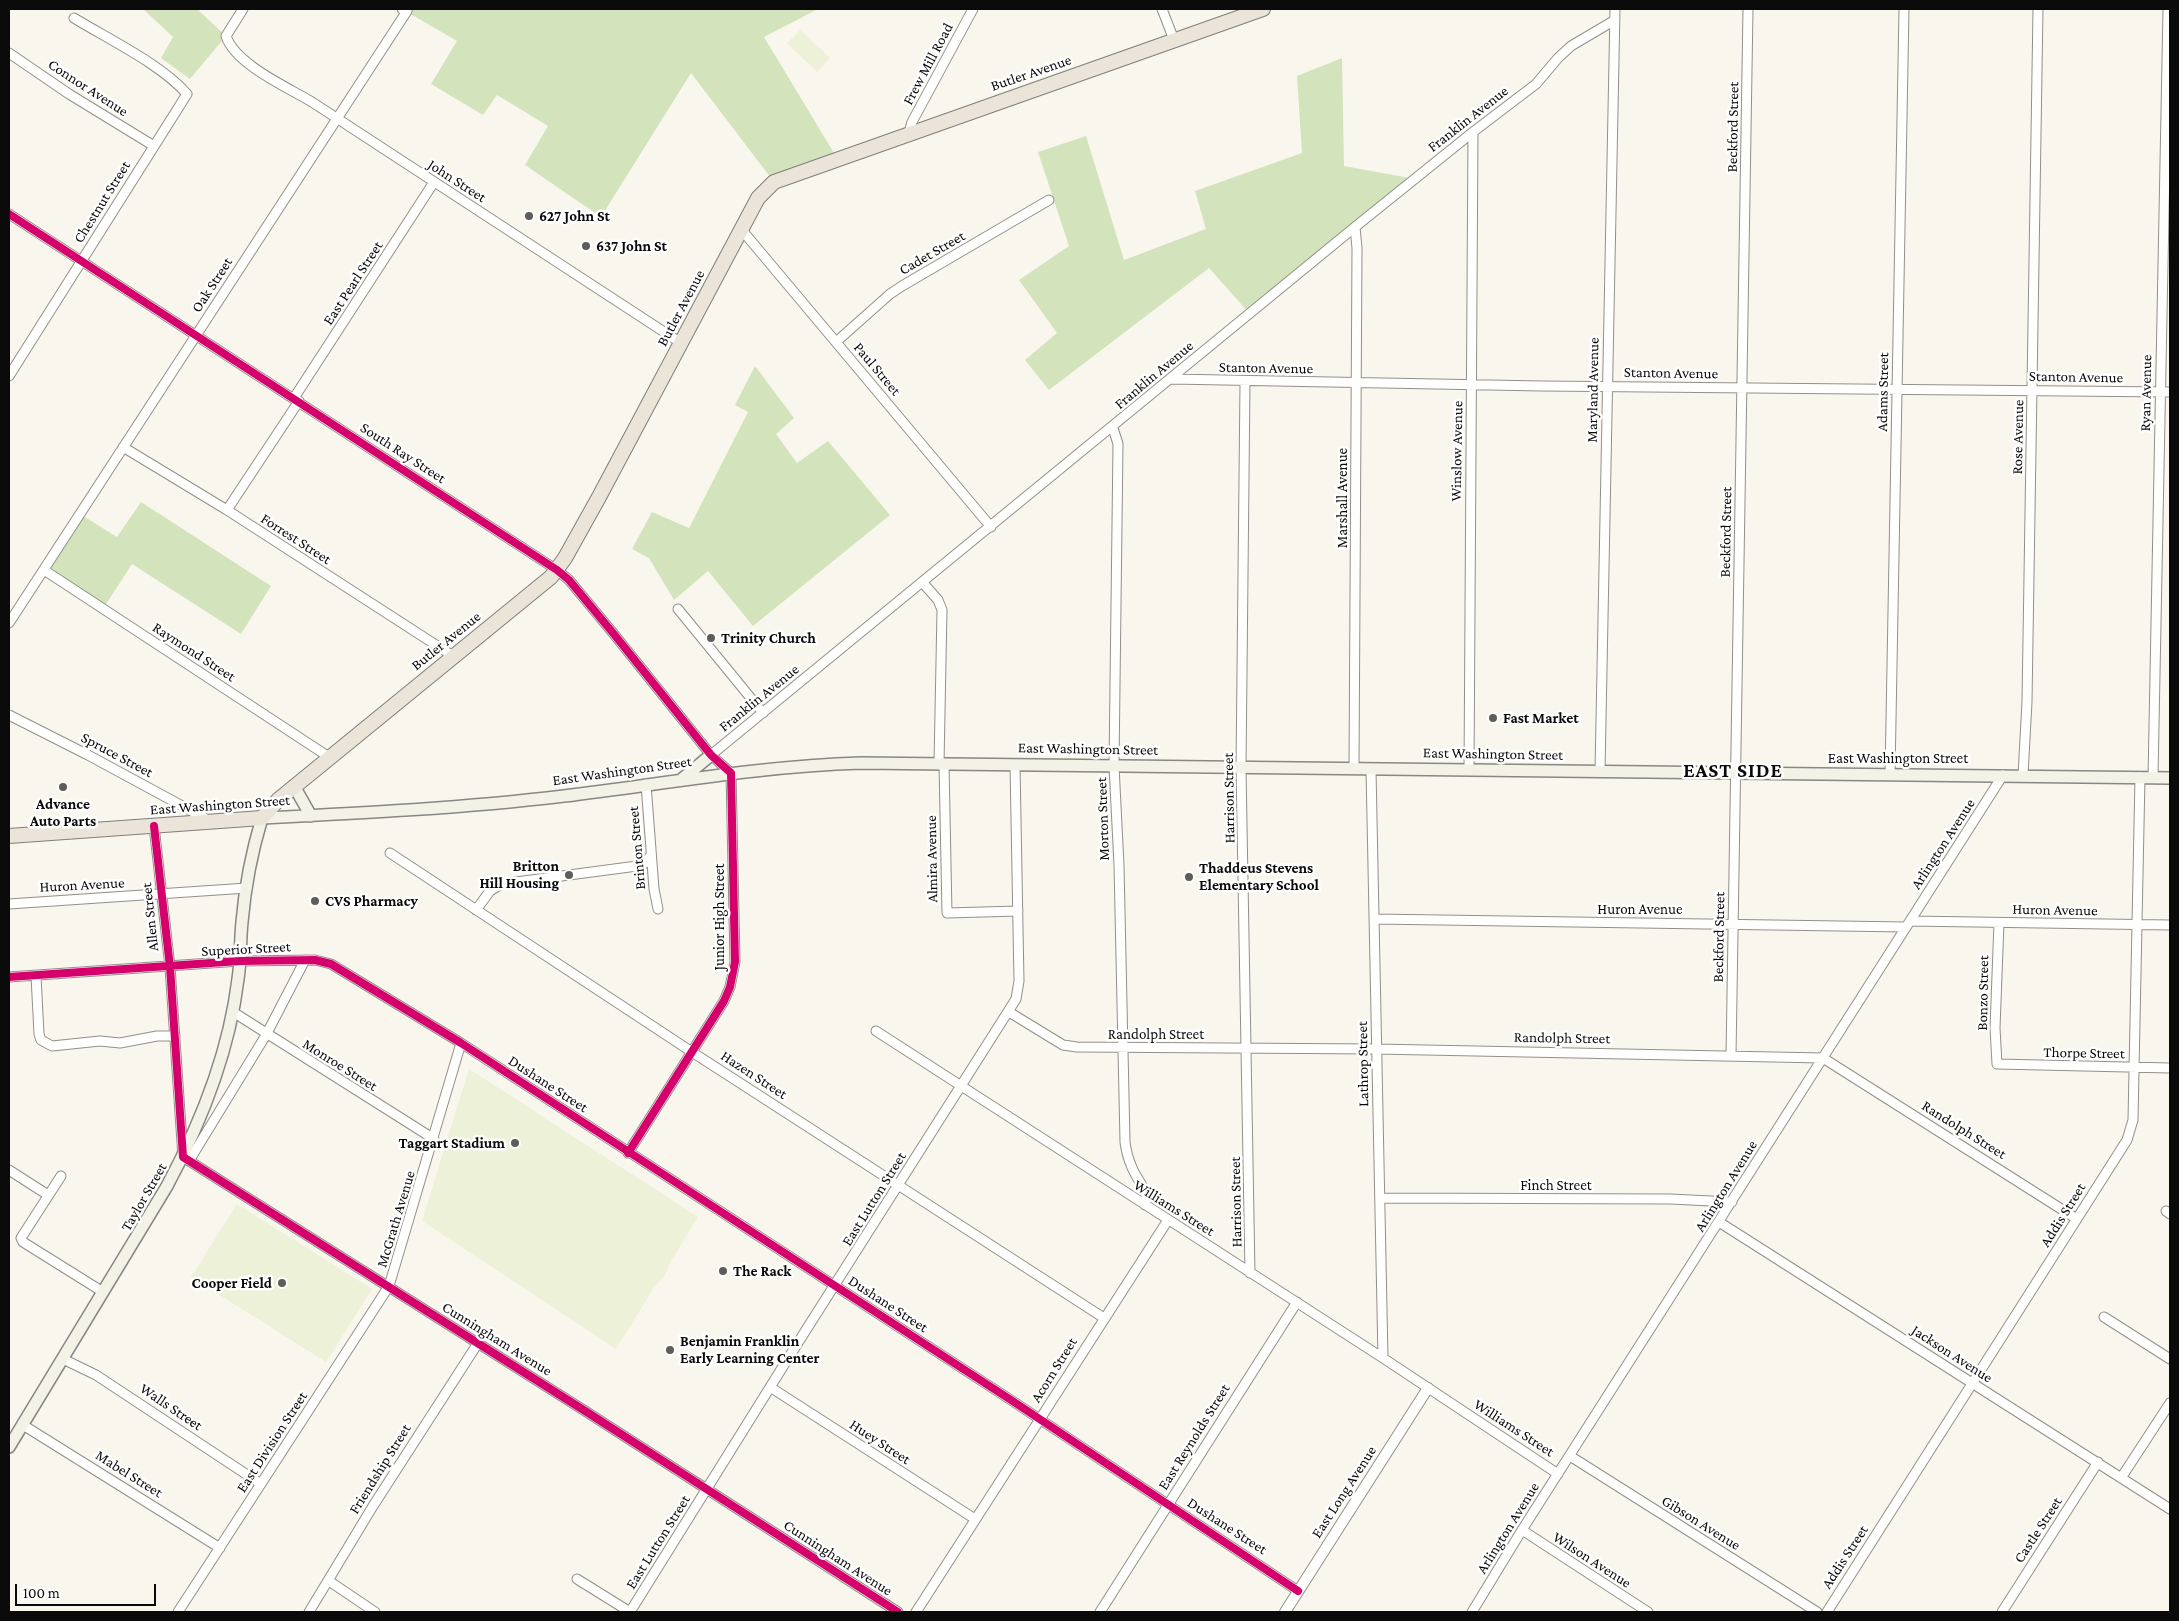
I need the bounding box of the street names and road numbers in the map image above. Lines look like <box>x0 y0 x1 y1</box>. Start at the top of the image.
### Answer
street label: Frew Mill Road <box>899 20 957 108</box>
street label: Butler Avenue <box>988 51 1074 95</box>
street label: Connor Avenue <box>44 55 132 121</box>
street label: Beckford Street <box>1723 81 1743 173</box>
street label: Franklin Avenue <box>1424 82 1512 156</box>
street label: John Street <box>424 155 490 207</box>
street label: Chestnut Street <box>70 158 134 246</box>
street label: Cadet Street <box>896 227 968 279</box>
street label: East Pearl Street <box>319 238 387 328</box>
street label: Oak Street <box>188 254 236 316</box>
street label: Butler Avenue <box>653 267 709 349</box>
street label: Franklin Avenue <box>1111 337 1197 413</box>
street label: Maryland Avenue <box>1583 337 1603 443</box>
street label: Paul Street <box>850 339 904 399</box>
street label: Adams Street <box>1873 352 1893 432</box>
street label: Ryan Avenue <box>2136 354 2156 432</box>
street label: Stanton Avenue <box>1219 358 1313 378</box>
street label: Stanton Avenue <box>1624 363 1718 383</box>
street label: Stanton Avenue <box>2029 367 2123 387</box>
street label: Rose Avenue <box>2008 399 2028 475</box>
street label: Winslow Avenue <box>1447 400 1467 502</box>
street label: South Ray Street <box>357 419 449 487</box>
street label: Marshall Avenue <box>1333 448 1351 548</box>
street label: Beckford Street <box>1716 486 1736 578</box>
street label: Forrest Street <box>257 510 335 568</box>
street label: Butler Avenue <box>408 608 484 674</box>
street label: Raymond Street <box>149 618 239 686</box>
street label: Franklin Avenue <box>715 660 803 736</box>
street label: Spruce Street <box>78 729 156 781</box>
street label: East Washington Street <box>1018 739 1158 759</box>
street label: East Washington Street <box>1423 744 1563 764</box>
street label: East Washington Street <box>1828 749 1968 767</box>
street label: East Washington Street <box>551 752 693 790</box>
street label: Harrison Street <box>1219 752 1239 844</box>
street label: Morton Street <box>1093 777 1113 861</box>
street label: East Washington Street <box>149 791 291 819</box>
street label: Arlington Avenue <box>1907 795 1979 893</box>
street label: Brinton Street <box>624 805 650 891</box>
street label: Almira Avenue <box>922 815 942 903</box>
street label: Junior High Street <box>710 863 728 971</box>
street label: Huron Avenue <box>39 874 125 896</box>
street label: Allen Street <box>137 882 163 952</box>
street label: Beckford Street <box>1709 891 1729 983</box>
street label: Huron Avenue <box>1597 900 1683 918</box>
street label: Huron Avenue <box>2012 900 2098 920</box>
street label: Superior Street <box>201 938 291 960</box>
street label: Bonzo Street <box>1973 955 1993 1031</box>
street label: Lathrop Street <box>1353 1021 1373 1107</box>
street label: Randolph Street <box>1108 1025 1204 1043</box>
street label: Randolph Street <box>1514 1028 1610 1048</box>
street label: Monroe Street <box>299 1035 381 1095</box>
street label: Thorpe Street <box>2043 1043 2125 1063</box>
street label: Hazen Street <box>717 1047 791 1103</box>
street label: Dushane Street <box>505 1052 591 1116</box>
street label: Randolph Street <box>1918 1097 2010 1163</box>
street label: Arlington Avenue <box>1691 1137 1761 1235</box>
street label: East Lutton Street <box>838 1149 910 1249</box>
street label: Harrison Street <box>1226 1156 1246 1248</box>
street label: Taylor Street <box>117 1160 171 1234</box>
street label: McGrath Avenue <box>373 1168 419 1270</box>
street label: Williams Street <box>1130 1176 1218 1240</box>
street label: Finch Street <box>1520 1176 1592 1194</box>
street label: Addis Street <box>2036 1180 2090 1250</box>
street label: Dushane Street <box>845 1272 931 1336</box>
street label: Cunningham Avenue <box>439 1298 555 1380</box>
street label: Jackson Avenue <box>1908 1321 1996 1387</box>
street label: Acorn Street <box>1027 1334 1081 1406</box>
street label: Walls Street <box>136 1379 206 1435</box>
street label: East Reynolds Street <box>1154 1381 1234 1493</box>
street label: East Division Street <box>233 1388 311 1496</box>
street label: Williams Street <box>1470 1395 1558 1461</box>
street label: Huey Street <box>846 1416 914 1468</box>
street label: Friendship Street <box>345 1421 415 1517</box>
street label: East Long Avenue <box>1308 1443 1380 1541</box>
street label: Mabel Street <box>92 1446 166 1502</box>
street label: Arlington Avenue <box>1473 1479 1543 1577</box>
street label: East Lutton Street <box>622 1492 694 1592</box>
street label: Gibson Avenue <box>1658 1492 1744 1554</box>
street label: Dushane Street <box>1184 1494 1270 1558</box>
street label: Castle Street <box>2010 1494 2066 1566</box>
street label: Cunningham Avenue <box>780 1516 896 1600</box>
street label: Addis Street <box>1818 1522 1872 1592</box>
street label: Wilson Avenue <box>1549 1528 1635 1592</box>

